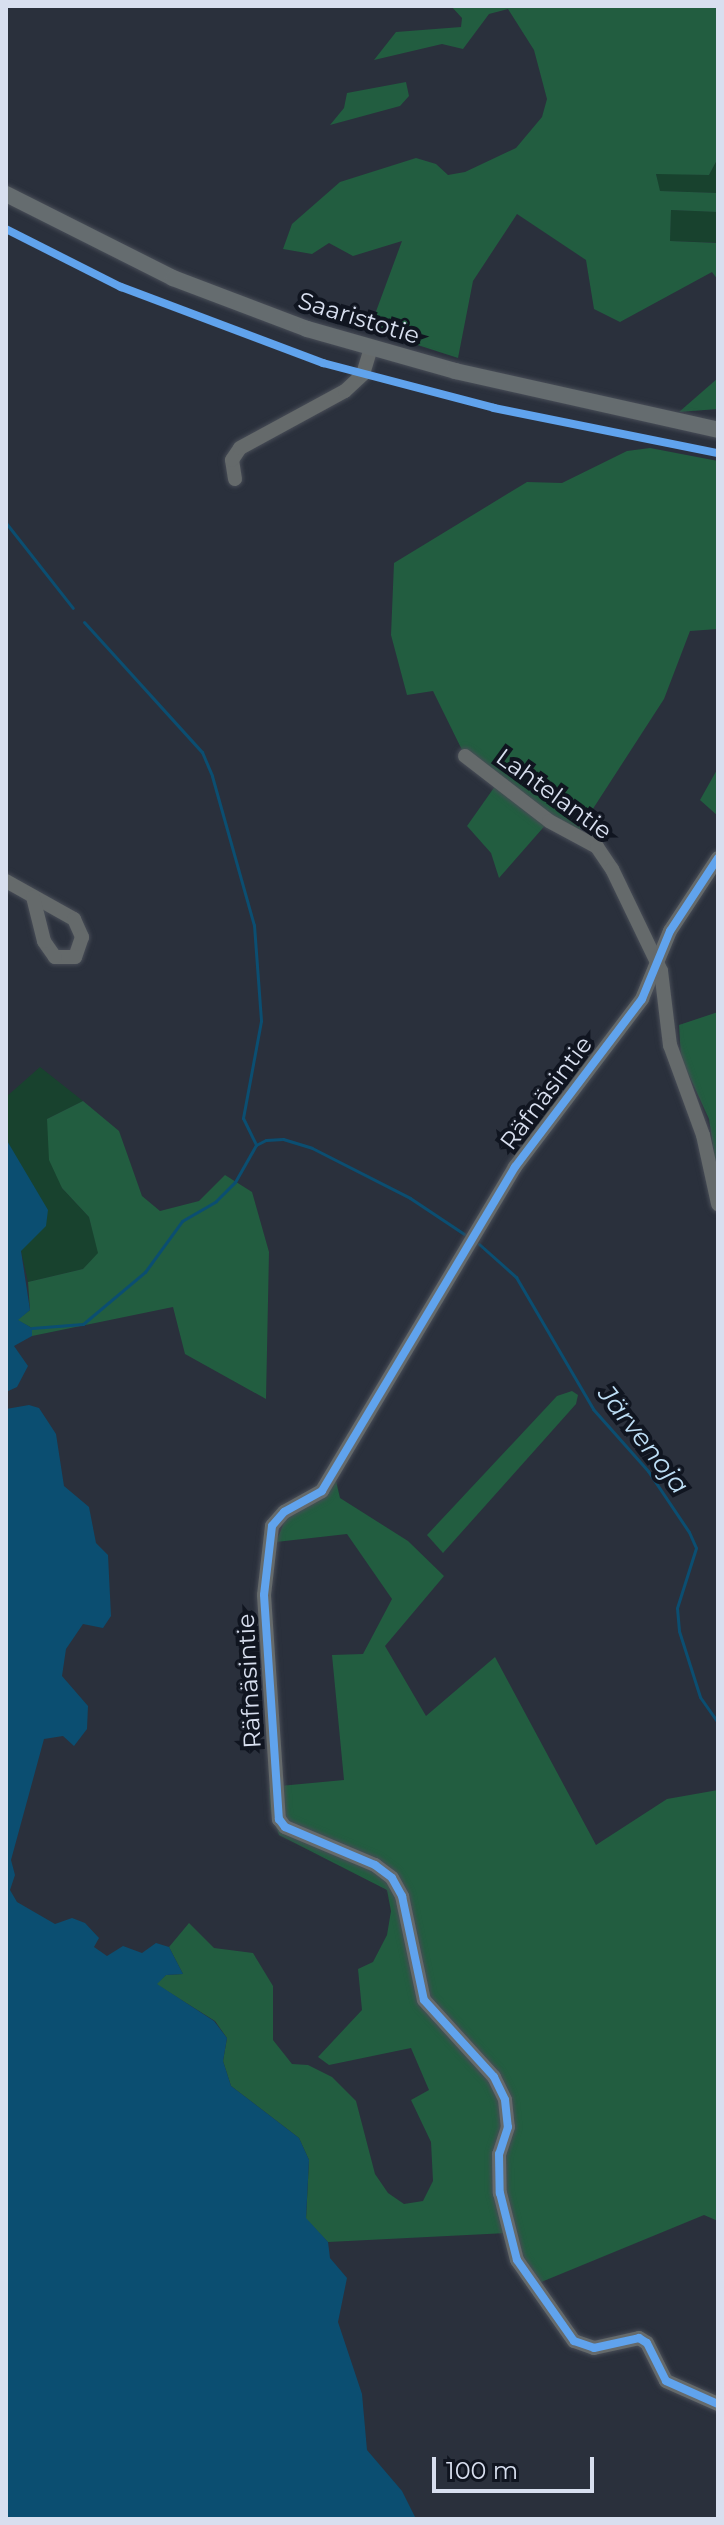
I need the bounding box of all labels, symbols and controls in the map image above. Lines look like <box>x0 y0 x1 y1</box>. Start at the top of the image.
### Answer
street label: Saaristotie <box>295 286 423 350</box>
street label: Lahtelantie <box>491 742 617 846</box>
street label: Räfnäsintie <box>494 1030 598 1156</box>
water label: Järvenoja <box>591 1380 695 1500</box>
street label: Räfnäsintie <box>231 1613 267 1749</box>
scale bar <box>436 2441 598 2491</box>
text: 100 m <box>446 2456 518 2485</box>

